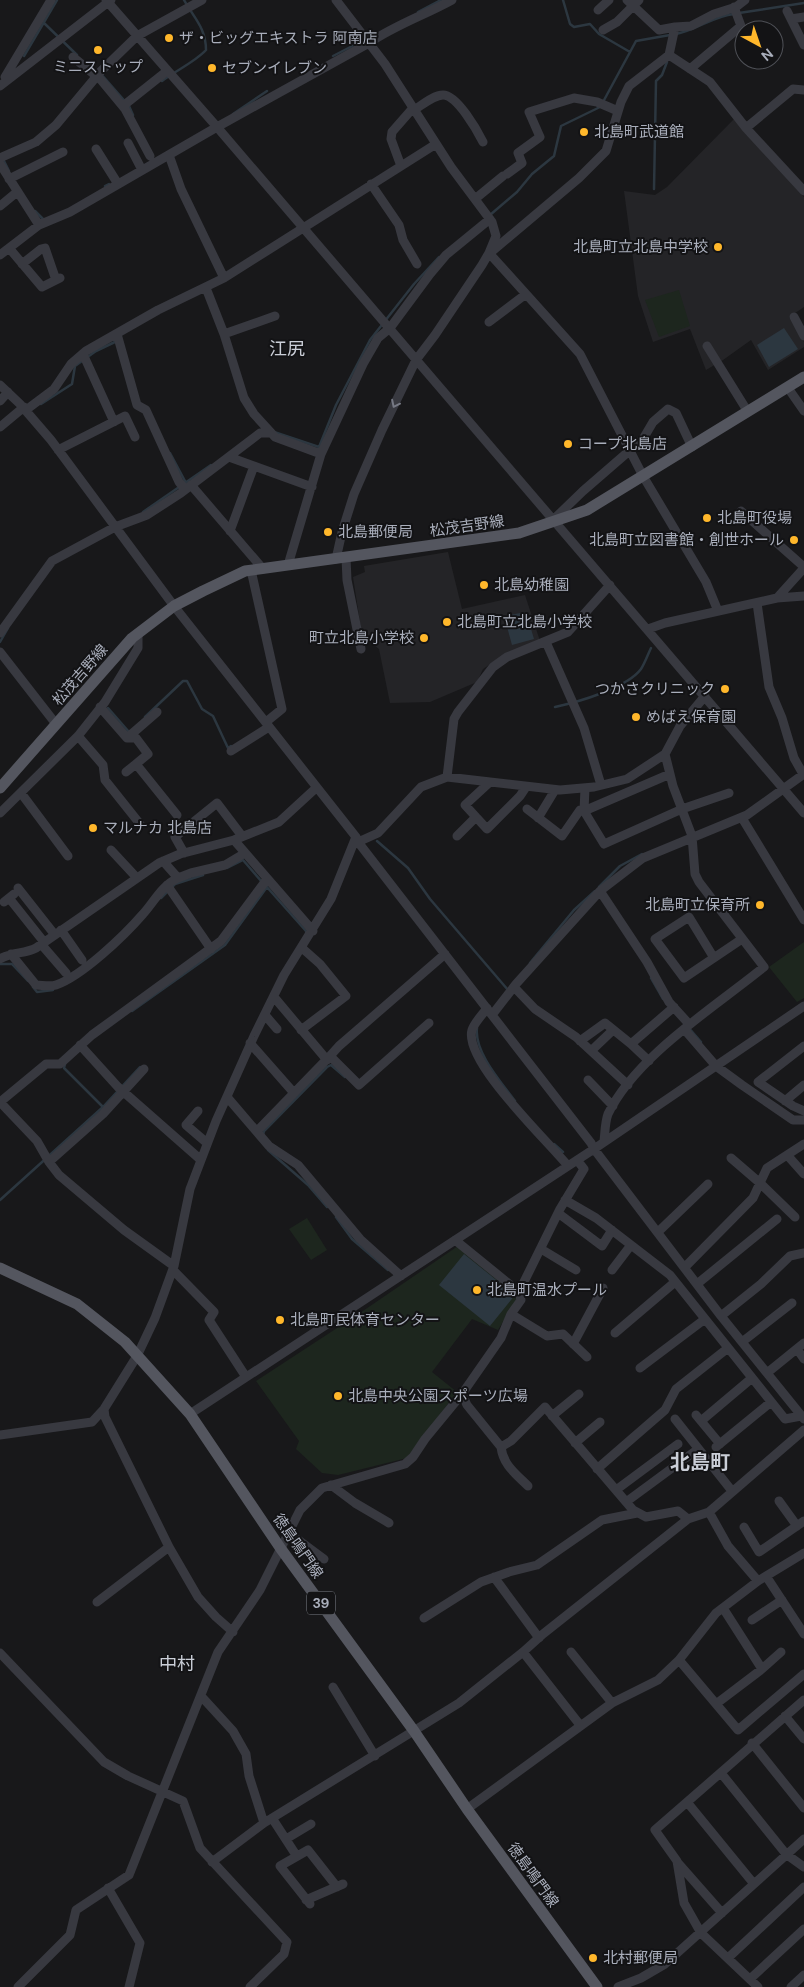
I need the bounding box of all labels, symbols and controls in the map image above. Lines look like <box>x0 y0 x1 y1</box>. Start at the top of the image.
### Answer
north arrow <box>734 20 784 70</box>
place label: ザ・ビッグエキストラ 阿南店 <box>179 28 378 48</box>
marker: ザ・ビッグエキストラ 阿南店 <box>163 32 175 44</box>
marker: ミニストップ <box>92 44 104 56</box>
text: N <box>758 45 777 65</box>
place label: ミニストップ <box>53 57 143 77</box>
place label: セブンイレブン <box>222 58 327 78</box>
marker: セブンイレブン <box>206 62 218 74</box>
place label: 北島町武道館 <box>594 122 684 142</box>
marker: 北島町武道館 <box>578 126 590 138</box>
place label: 北島町立北島中学校 <box>573 237 708 257</box>
marker: 北島町立北島中学校 <box>712 241 724 253</box>
district label: 江尻 <box>269 337 305 361</box>
one-way arrow <box>390 399 401 408</box>
place label: コープ北島店 <box>578 434 667 454</box>
marker: コープ北島店 <box>562 438 574 450</box>
place label: 北島町役場 <box>717 508 792 528</box>
street label: 松茂吉野線 <box>428 511 506 541</box>
marker: 北島町役場 <box>701 512 713 524</box>
place label: 北島郵便局 <box>338 522 413 542</box>
marker: 北島郵便局 <box>322 526 334 538</box>
place label: 北島町立図書館・創世ホール <box>589 530 784 550</box>
marker: 北島町立図書館・創世ホール <box>788 534 800 546</box>
place label: 北島幼稚園 <box>494 575 569 595</box>
marker: 北島幼稚園 <box>478 579 490 591</box>
place label: 北島町立北島小学校 <box>457 612 592 632</box>
marker: 北島町立北島小学校 <box>441 616 453 628</box>
place label: 町立北島小学校 <box>309 628 414 648</box>
marker: 町立北島小学校 <box>418 632 430 644</box>
street label: 松茂吉野線 <box>48 640 112 710</box>
place label: つかさクリニック <box>595 679 715 699</box>
marker: つかさクリニック <box>719 683 731 695</box>
place label: めばえ保育園 <box>646 707 736 727</box>
marker: めばえ保育園 <box>630 711 642 723</box>
place label: マルナカ 北島店 <box>103 818 212 838</box>
marker: マルナカ 北島店 <box>87 822 99 834</box>
place label: 北島町立保育所 <box>645 895 750 915</box>
marker: 北島町立保育所 <box>754 899 766 911</box>
place label: 北島町温水プール <box>487 1280 607 1300</box>
marker: 北島町温水プール <box>471 1284 483 1296</box>
place label: 北島町民体育センター <box>290 1310 440 1330</box>
marker: 北島町民体育センター <box>274 1314 286 1326</box>
place label: 北島中央公園スポーツ広場 <box>348 1386 528 1406</box>
marker: 北島中央公園スポーツ広場 <box>332 1390 344 1402</box>
district label: 北島町 <box>670 1449 730 1475</box>
street label: 徳島鳴門線 <box>268 1510 328 1582</box>
road number: 39 <box>307 1592 335 1615</box>
district label: 中村 <box>159 1652 195 1676</box>
street label: 徳島鳴門線 <box>503 1839 563 1911</box>
place label: 北村郵便局 <box>603 1948 678 1968</box>
marker: 北村郵便局 <box>587 1952 599 1964</box>

